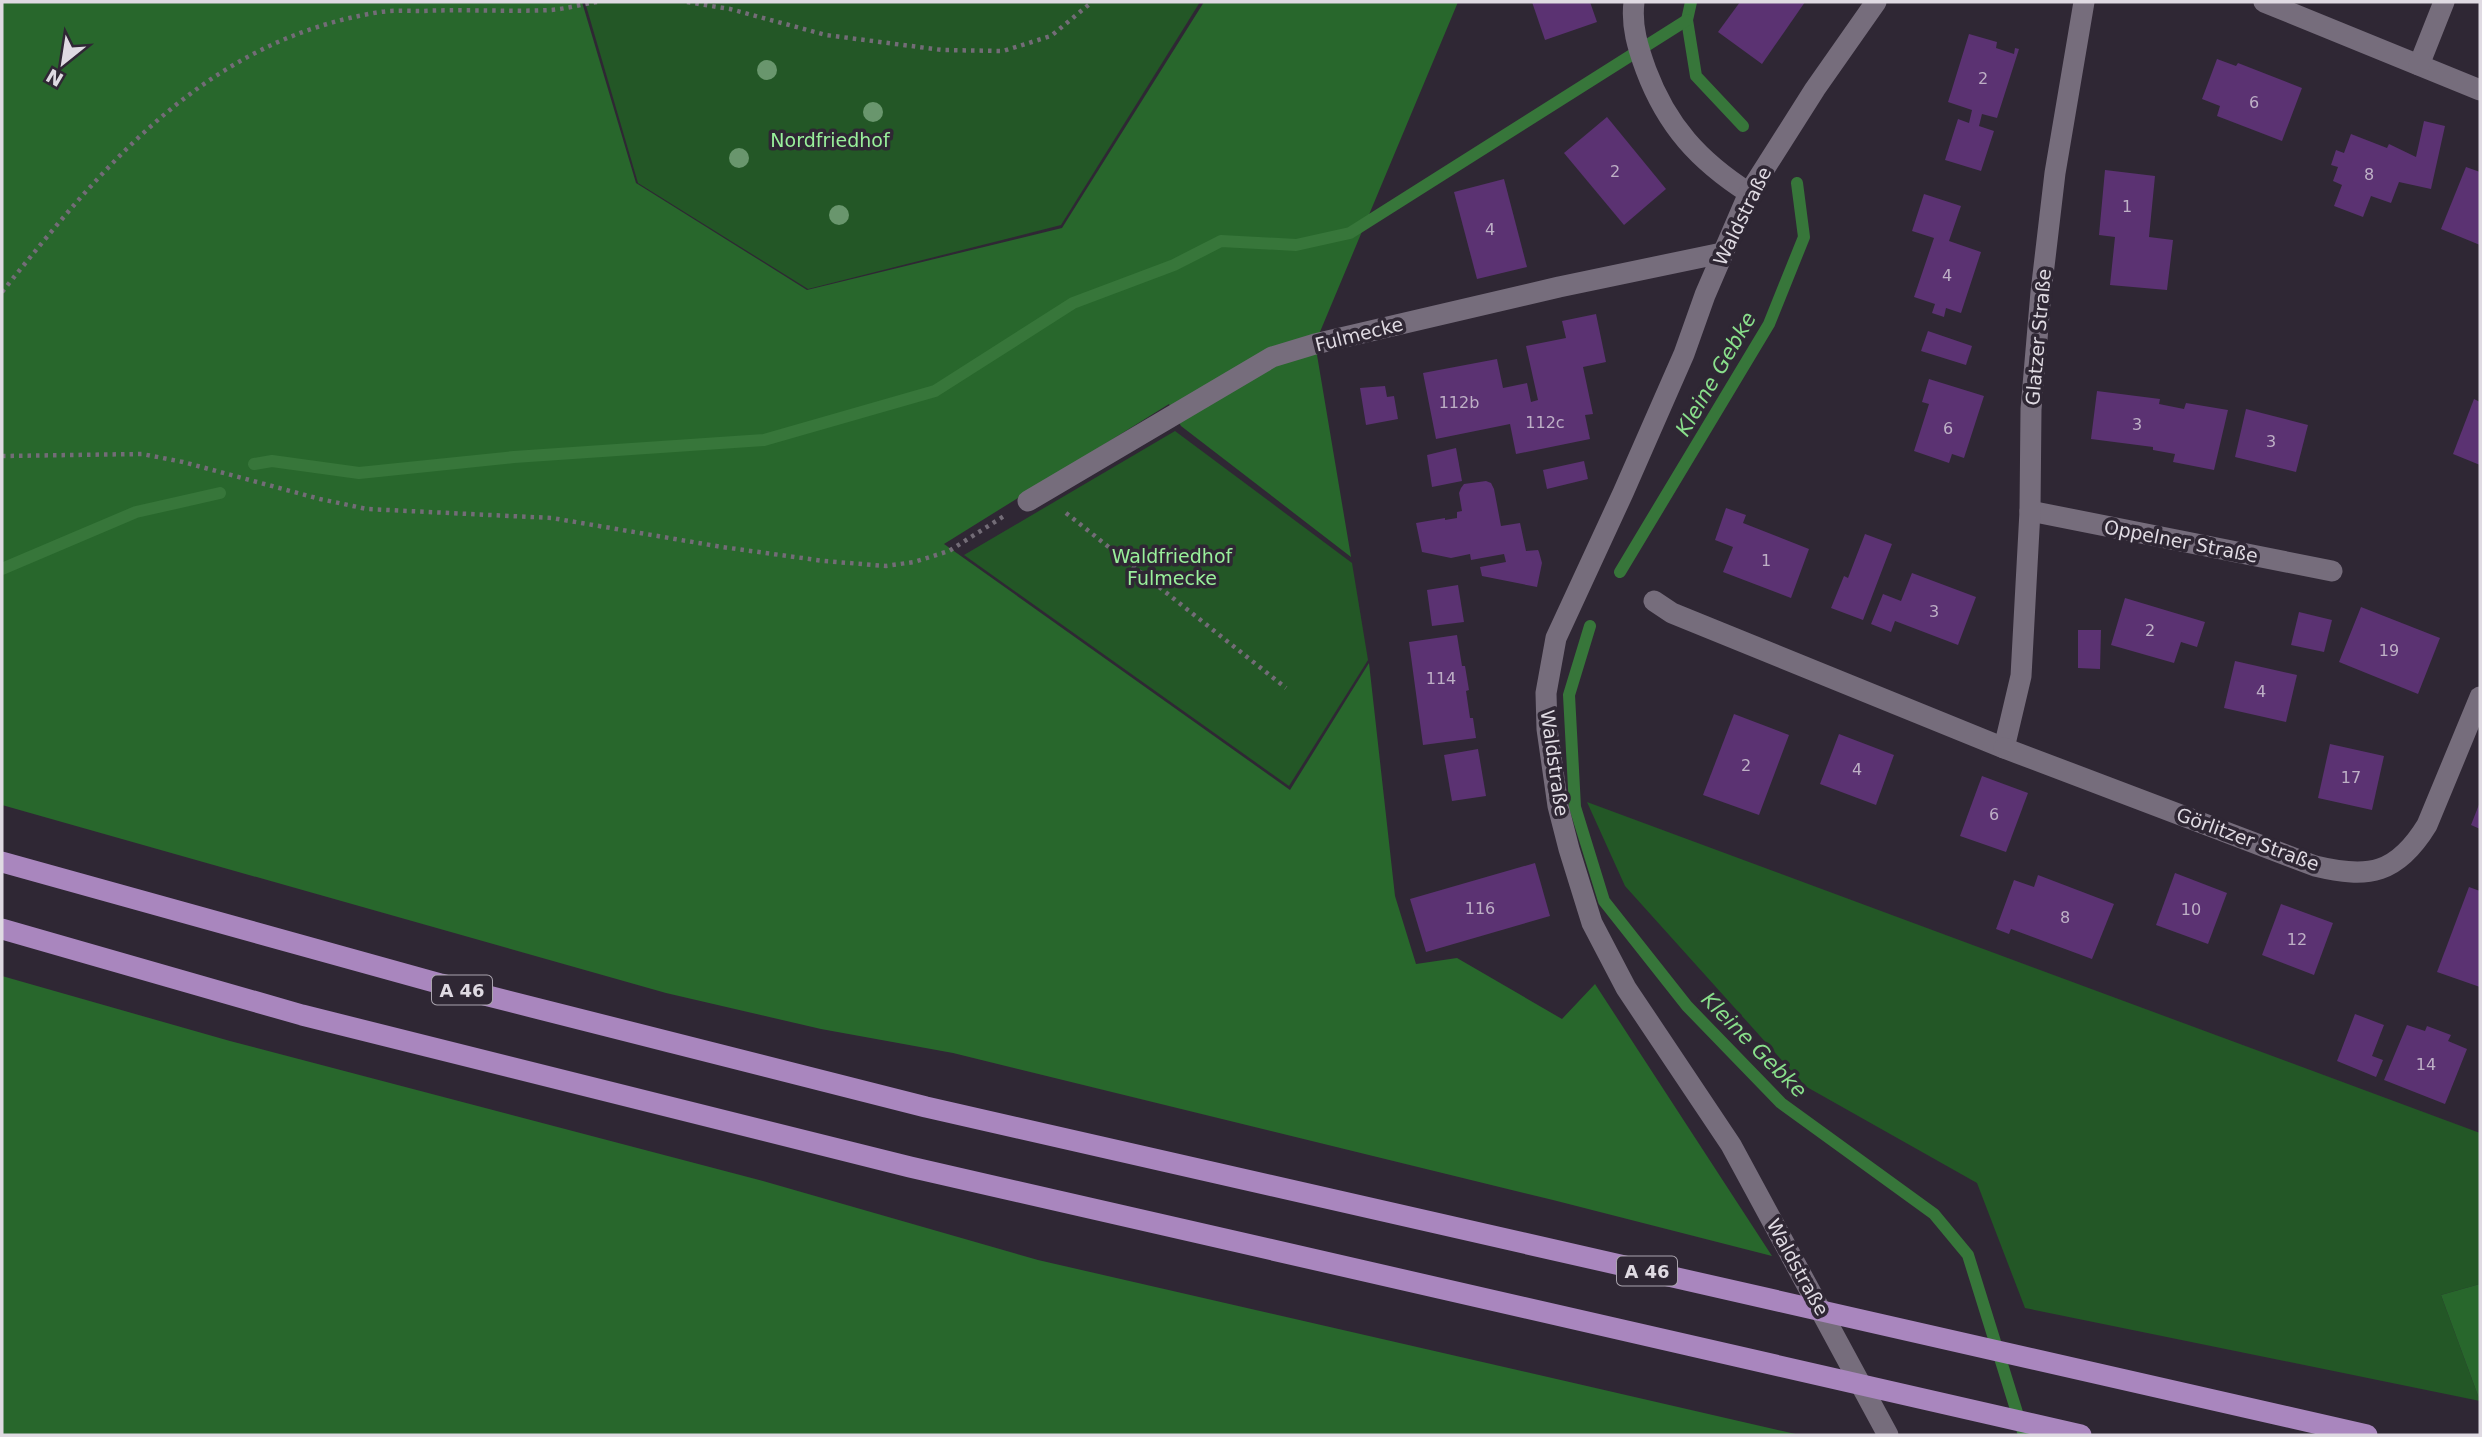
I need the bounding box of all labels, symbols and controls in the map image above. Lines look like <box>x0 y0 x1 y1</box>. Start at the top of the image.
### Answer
north arrow <box>28 28 98 98</box>
text: N <box>42 64 67 91</box>
house number: 2 <box>1978 69 1988 88</box>
house number: 6 <box>2249 93 2259 112</box>
park label: Nordfriedhof <box>770 129 891 151</box>
house number: 2 <box>1610 162 1620 181</box>
street label: Waldstraße <box>1709 163 1775 269</box>
house number: 8 <box>2364 165 2374 184</box>
house number: 1 <box>2122 197 2132 216</box>
house number: 4 <box>1485 220 1495 239</box>
house number: 4 <box>1942 266 1952 285</box>
street label: Glatzer Straße <box>2021 268 2055 406</box>
water label: Kleine Gebke <box>1671 308 1761 440</box>
street label: Fulmecke <box>1313 312 1405 356</box>
house number: 112b <box>1439 393 1479 412</box>
house number: 112c <box>1525 413 1565 432</box>
house number: 3 <box>2132 415 2142 434</box>
house number: 6 <box>1943 419 1953 438</box>
house number: 3 <box>2266 432 2276 451</box>
street label: Oppelner Straße <box>2102 515 2260 567</box>
park label: Waldfriedhof Fulmecke <box>1112 545 1234 589</box>
house number: 1 <box>1761 551 1771 570</box>
house number: 3 <box>1929 602 1939 621</box>
house number: 2 <box>2145 621 2155 640</box>
house number: 19 <box>2379 641 2399 660</box>
house number: 114 <box>1426 669 1456 688</box>
house number: 4 <box>2256 682 2266 701</box>
street label: Waldstraße <box>1537 708 1573 818</box>
house number: 2 <box>1741 756 1751 775</box>
house number: 4 <box>1852 760 1862 779</box>
house number: 17 <box>2341 768 2361 787</box>
street label: Görlitzer Straße <box>2174 803 2322 875</box>
house number: 6 <box>1989 805 1999 824</box>
house number: 116 <box>1465 899 1495 918</box>
house number: 10 <box>2181 900 2201 919</box>
house number: 8 <box>2060 908 2070 927</box>
house number: 12 <box>2287 930 2307 949</box>
road number: A 46 <box>432 975 492 1004</box>
water label: Kleine Gebke <box>1696 987 1812 1103</box>
house number: 14 <box>2416 1055 2436 1074</box>
street label: Waldstraße <box>1762 1215 1834 1319</box>
road number: A 46 <box>1617 1256 1677 1286</box>

